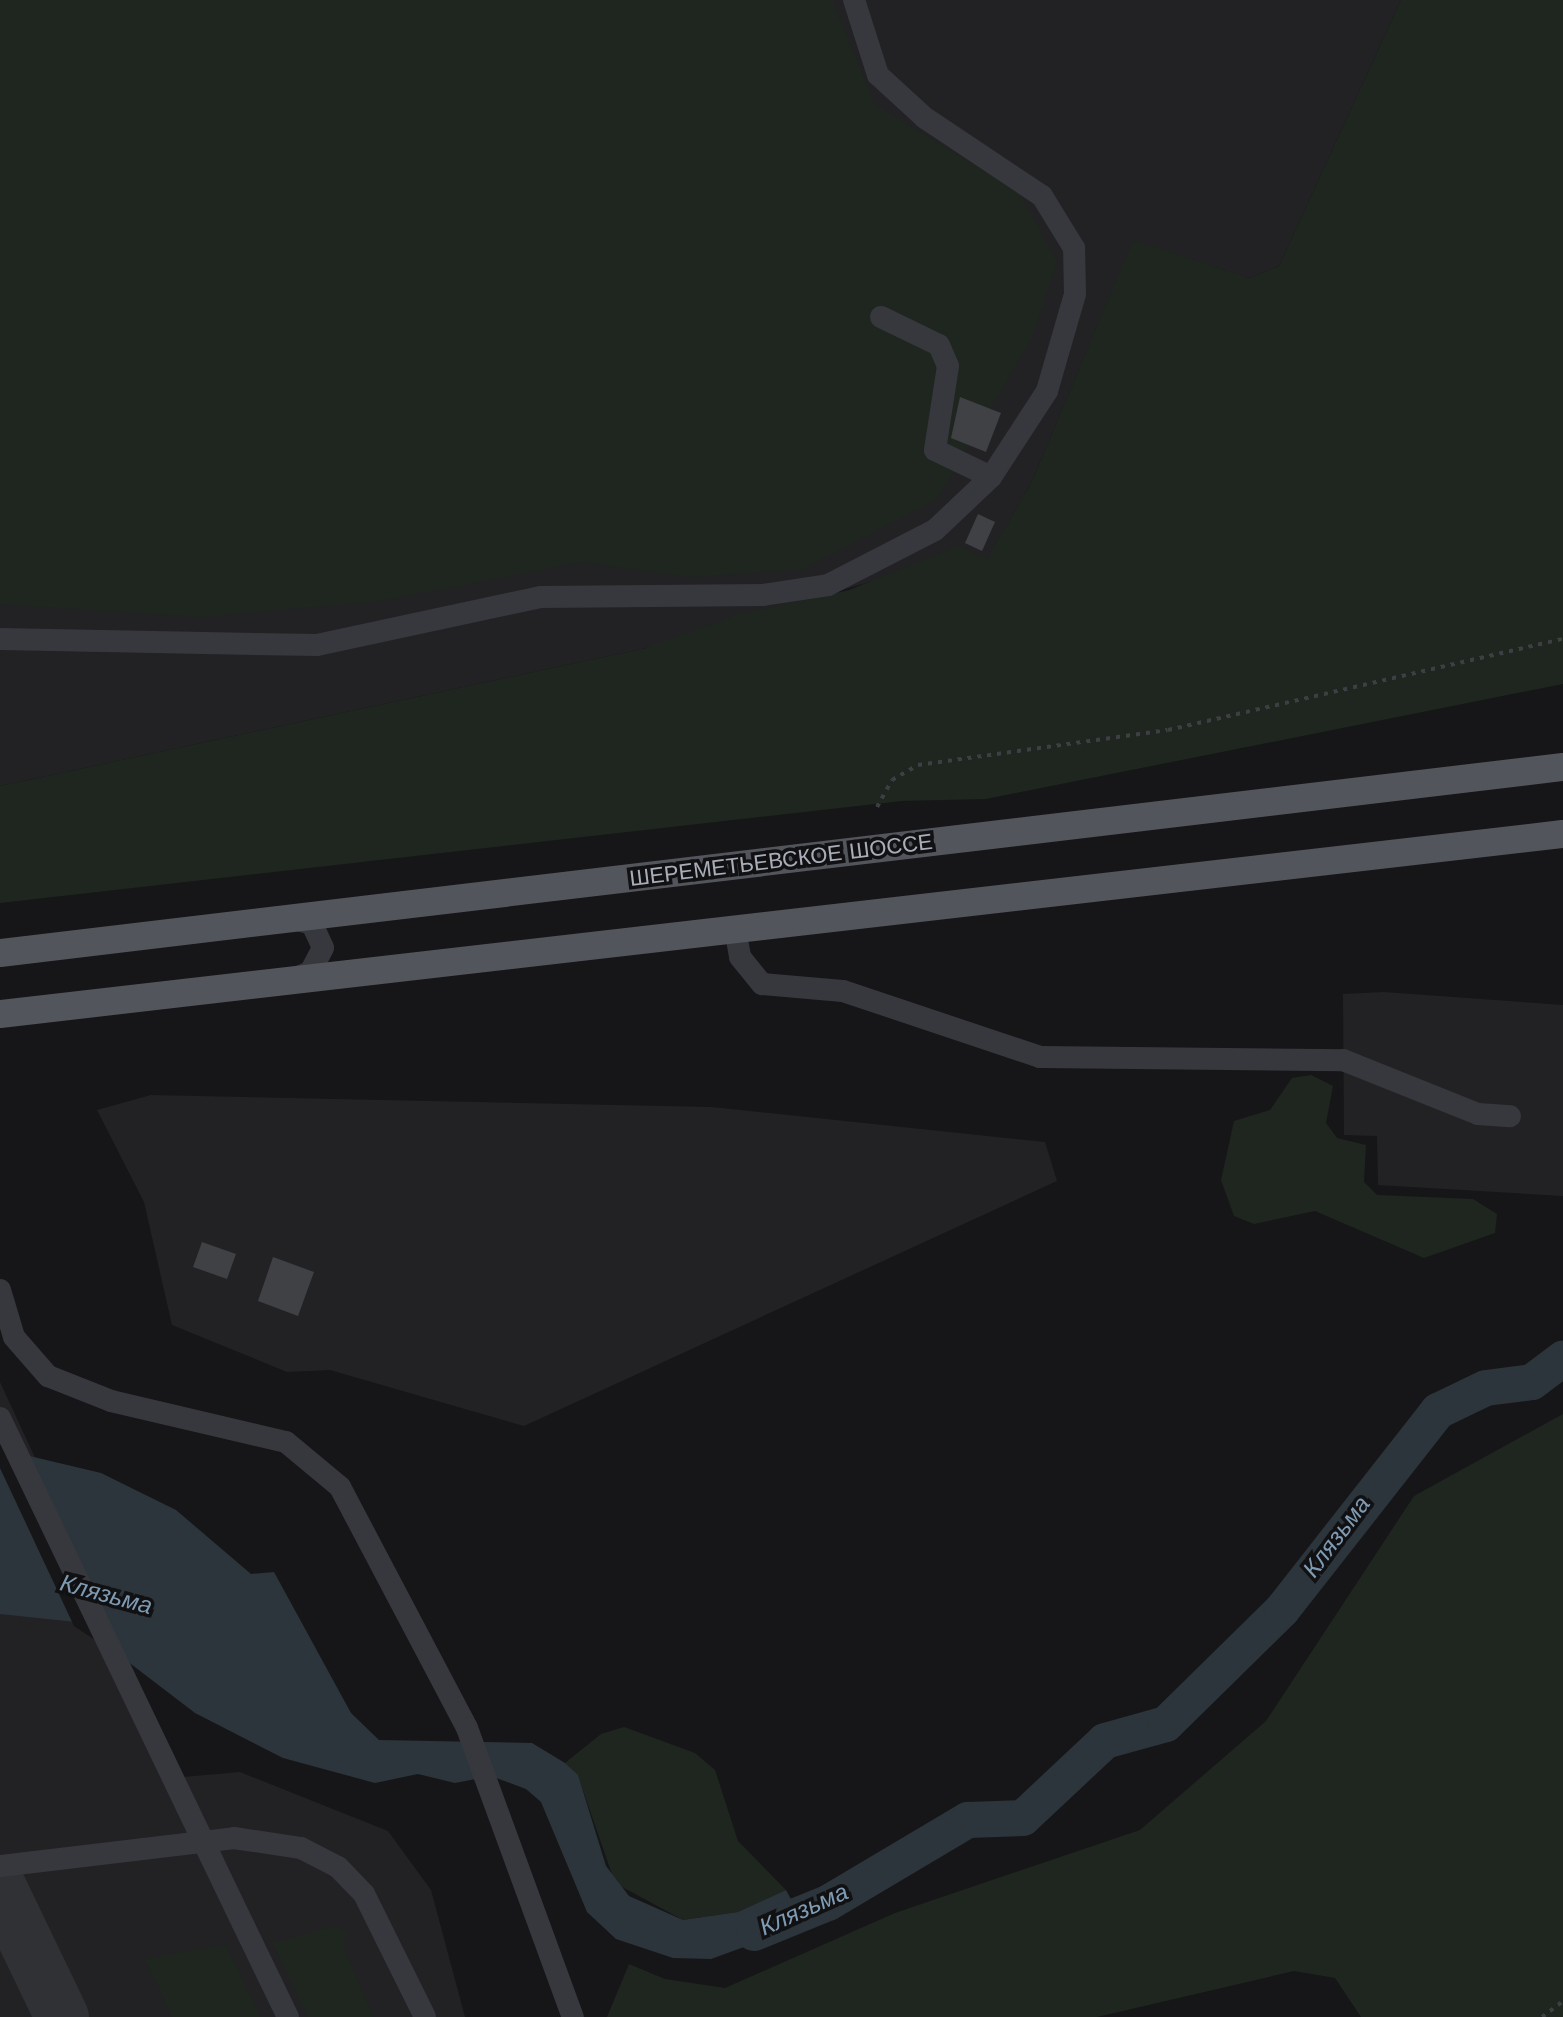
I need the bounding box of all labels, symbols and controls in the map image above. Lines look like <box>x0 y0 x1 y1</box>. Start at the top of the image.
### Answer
street label: ШЕРЕМЕТЬЕВСКОЕ ШОССЕ <box>628 828 934 892</box>
water label: Клязьма <box>1297 1491 1377 1583</box>
water label: Клязьма <box>57 1569 155 1621</box>
water label: Клязьма <box>755 1878 853 1942</box>

